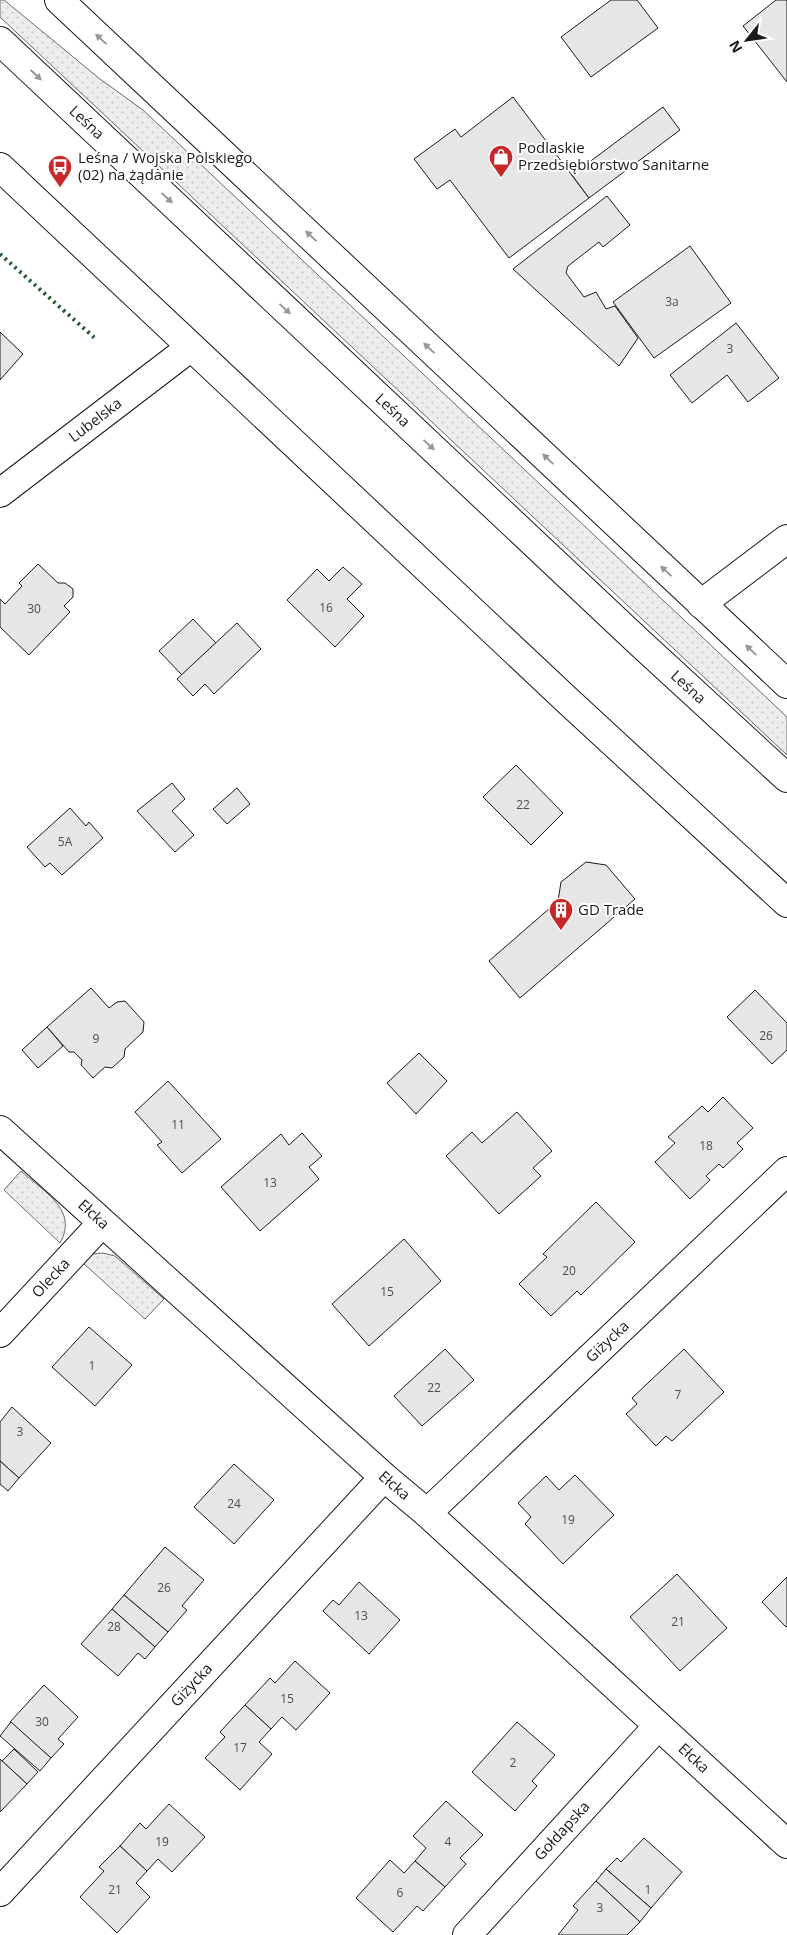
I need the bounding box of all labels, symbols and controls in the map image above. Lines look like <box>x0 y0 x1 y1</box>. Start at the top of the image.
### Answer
north arrow <box>722 15 772 65</box>
one-way arrow <box>96 33 108 45</box>
text: N <box>724 37 746 56</box>
one-way arrow <box>29 69 41 81</box>
street label: Leśna <box>66 100 109 143</box>
place label: Podlaskie Przedsiębiorstwo Sanitarne <box>518 137 709 174</box>
shop icon: Podlaskie Przedsiębiorstwo Sanitarne <box>488 144 514 178</box>
place label: Leśna / Wojska Polskiego (02) na żądanie <box>78 147 252 184</box>
bus stop icon: Leśna / Wojska Polskiego (02) na żądanie <box>47 154 73 188</box>
one-way arrow <box>160 192 172 204</box>
one-way arrow <box>305 230 317 242</box>
house number: 3a <box>665 293 679 310</box>
one-way arrow <box>279 303 291 315</box>
house number: 3 <box>727 340 734 357</box>
one-way arrow <box>424 342 436 354</box>
street label: Leśna <box>372 388 415 431</box>
street label: Lubelska <box>64 393 125 446</box>
one-way arrow <box>423 439 435 451</box>
one-way arrow <box>542 453 554 465</box>
one-way arrow <box>660 565 672 577</box>
house number: 16 <box>319 599 333 616</box>
house number: 30 <box>27 600 41 617</box>
one-way arrow <box>746 644 758 656</box>
street label: Leśna <box>667 665 711 708</box>
house number: 22 <box>516 796 530 813</box>
house number: 5A <box>58 833 73 850</box>
building icon: GD Trade <box>548 897 574 931</box>
place label: GD Trade <box>578 899 644 919</box>
house number: 26 <box>759 1027 773 1044</box>
house number: 9 <box>93 1030 100 1047</box>
house number: 11 <box>171 1116 185 1133</box>
house number: 18 <box>699 1137 713 1154</box>
house number: 13 <box>263 1174 277 1191</box>
street label: Ełcka <box>74 1194 114 1233</box>
street label: Olecka <box>27 1253 74 1301</box>
house number: 20 <box>562 1262 576 1279</box>
house number: 15 <box>380 1283 394 1300</box>
street label: Giżycka <box>581 1315 633 1366</box>
house number: 1 <box>89 1357 95 1374</box>
house number: 22 <box>427 1379 441 1396</box>
house number: 7 <box>675 1386 682 1403</box>
house number: 3 <box>17 1423 24 1440</box>
street label: Ełcka <box>375 1466 415 1504</box>
house number: 24 <box>227 1495 241 1512</box>
house number: 19 <box>561 1511 575 1528</box>
house number: 26 <box>157 1579 171 1596</box>
house number: 13 <box>354 1607 368 1624</box>
house number: 21 <box>671 1613 685 1630</box>
house number: 28 <box>107 1618 121 1635</box>
street label: Giżycka <box>166 1658 216 1710</box>
house number: 15 <box>280 1690 294 1707</box>
house number: 30 <box>35 1713 49 1730</box>
street label: Ełcka <box>675 1738 714 1777</box>
house number: 17 <box>233 1739 247 1756</box>
house number: 2 <box>510 1754 517 1771</box>
street label: Gołdapska <box>529 1796 594 1864</box>
house number: 19 <box>155 1833 169 1850</box>
house number: 4 <box>445 1833 452 1850</box>
house number: 21 <box>108 1881 122 1898</box>
house number: 1 <box>645 1881 651 1898</box>
house number: 6 <box>397 1884 404 1901</box>
house number: 3 <box>597 1899 604 1916</box>

